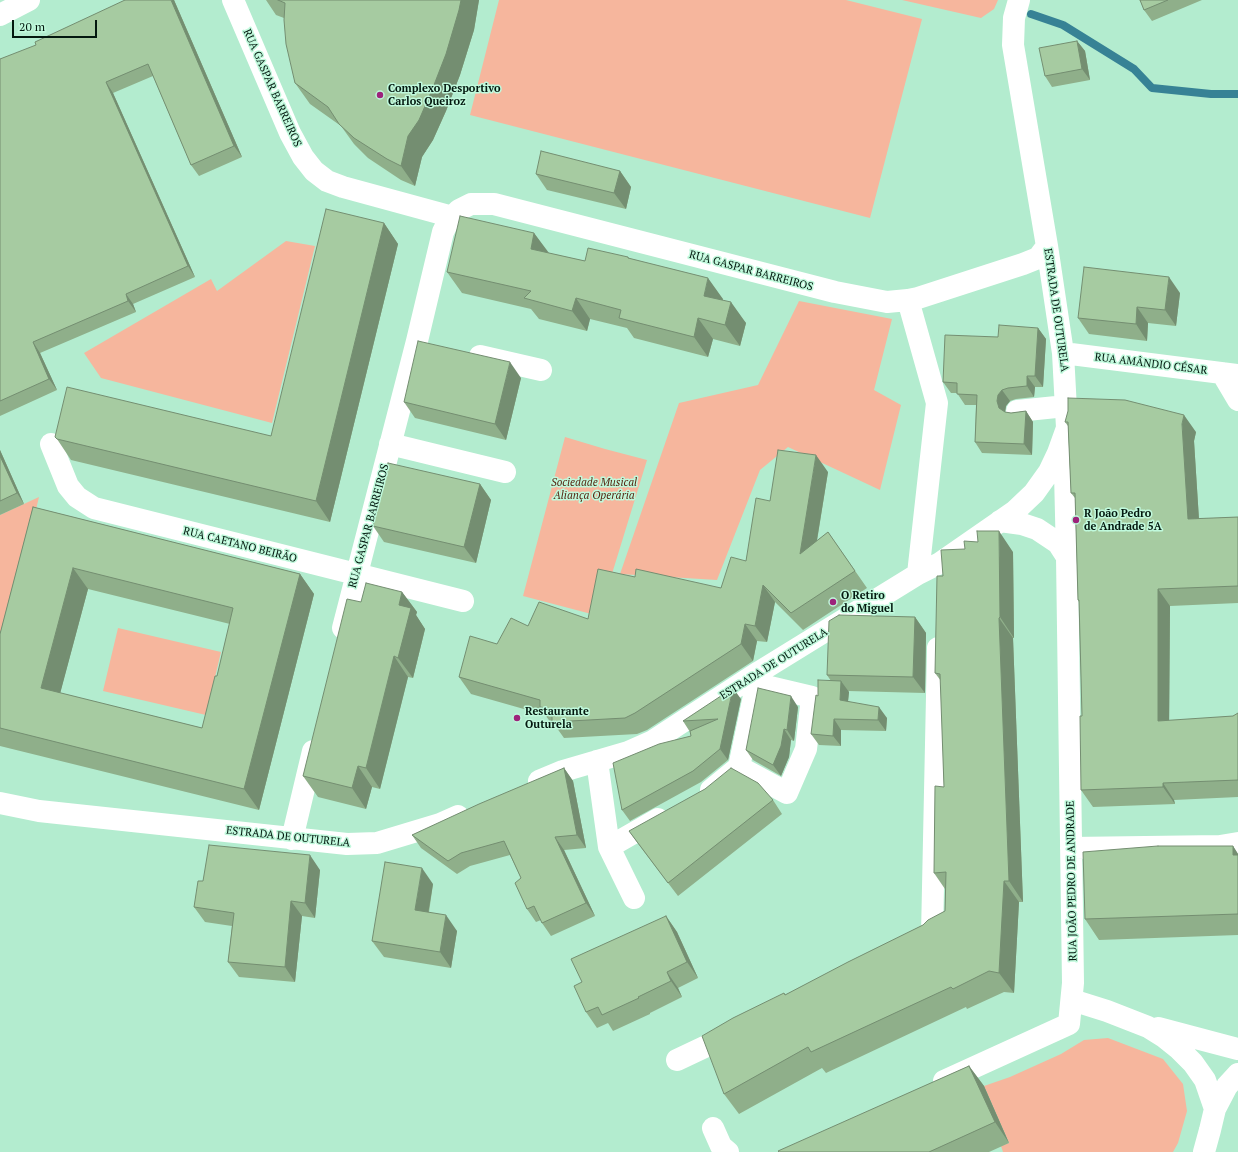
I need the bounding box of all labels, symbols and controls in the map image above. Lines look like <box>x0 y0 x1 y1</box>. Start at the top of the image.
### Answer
scale bar <box>14 12 99 38</box>
text: 20 m <box>19 19 45 34</box>
street label: RUA GASPAR BARREIROS <box>240 27 304 149</box>
place label: Complexo Desportivo Carlos Queiroz <box>388 82 500 108</box>
marker: Complexo Desportivo Carlos Queiroz <box>375 90 385 100</box>
street label: ESTRADA DE OUTURELA <box>1041 247 1071 373</box>
street label: RUA GASPAR BARREIROS <box>688 248 814 294</box>
street label: RUA AMÂNDIO CÉSAR <box>1094 351 1208 377</box>
street label: RUA GASPAR BARREIROS <box>346 463 392 589</box>
park label: Sociedade Musical Aliança Operária <box>551 476 637 502</box>
place label: R João Pedro de Andrade 5A <box>1084 507 1162 533</box>
marker: R João Pedro de Andrade 5A <box>1071 515 1081 525</box>
street label: RUA CAETANO BEIRÃO <box>182 524 298 566</box>
place label: O Retiro do Miguel <box>841 589 894 615</box>
marker: O Retiro do Miguel <box>828 597 838 607</box>
street label: ESTRADA DE OUTURELA <box>718 625 830 703</box>
place label: Restaurante Outurela <box>525 705 589 731</box>
marker: Restaurante Outurela <box>512 713 522 723</box>
street label: RUA JOÃO PEDRO DE ANDRADE <box>1064 801 1080 961</box>
street label: ESTRADA DE OUTURELA <box>225 824 351 850</box>

